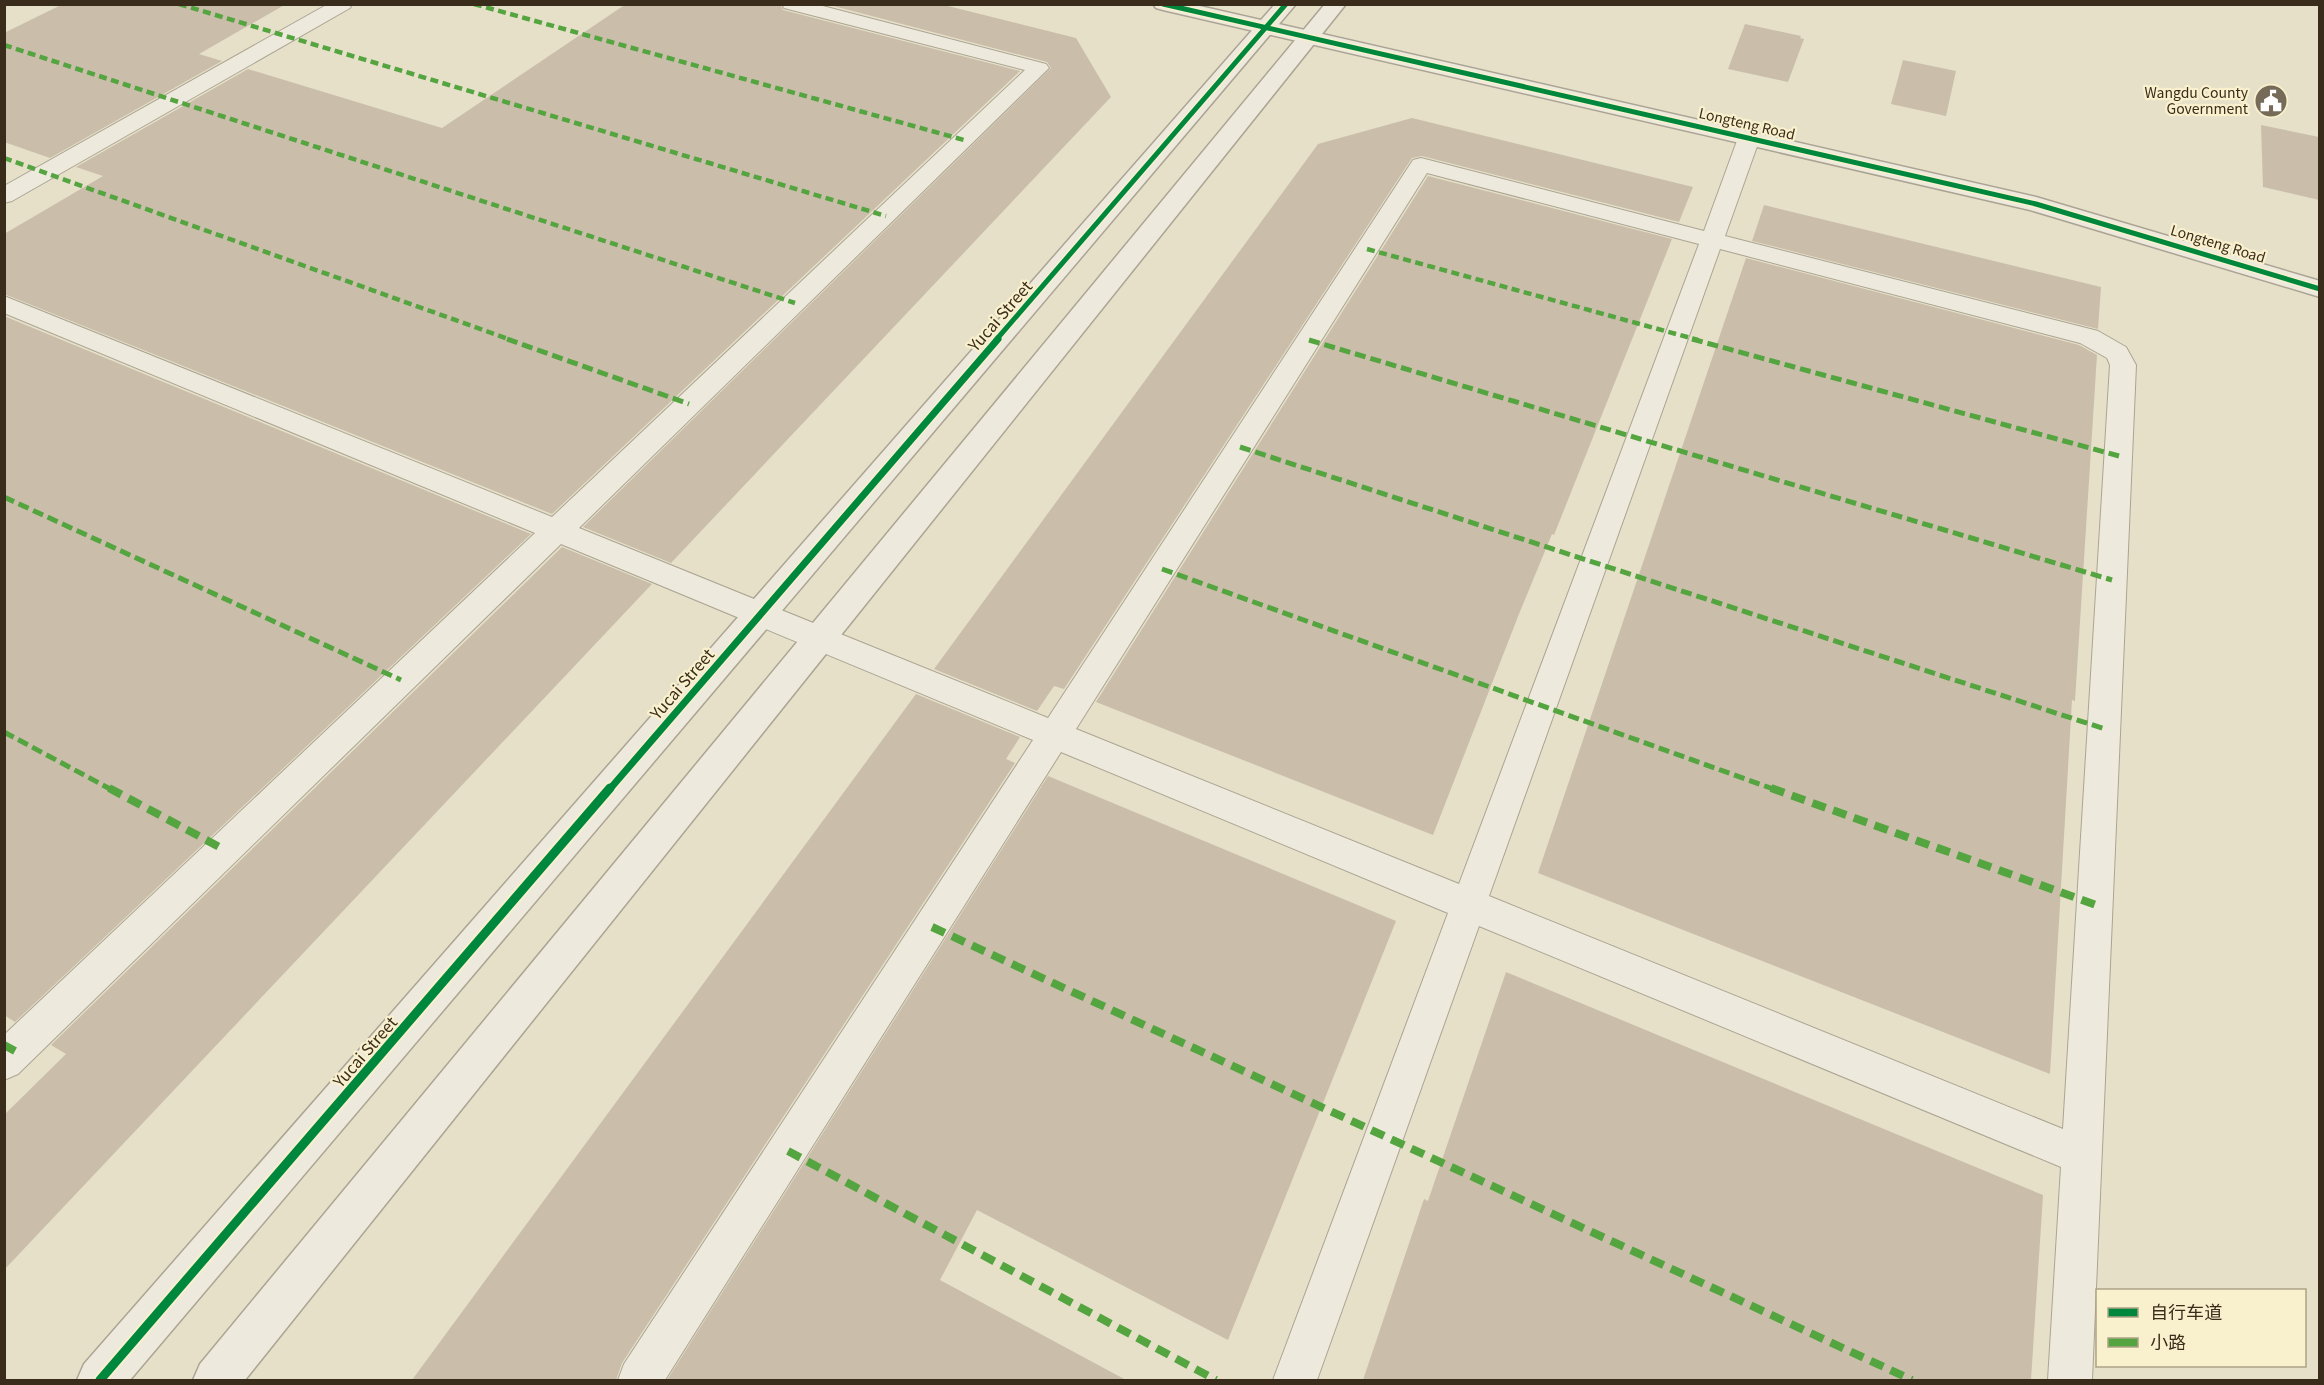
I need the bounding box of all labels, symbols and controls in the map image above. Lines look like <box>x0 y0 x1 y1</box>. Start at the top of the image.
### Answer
place label: Wangdu County Government <box>2145 82 2249 118</box>
public building icon: Wangdu County Government <box>2253 83 2289 119</box>
street label: Longteng Road <box>1697 102 1797 144</box>
street label: Longteng Road <box>2168 219 2268 267</box>
street label: Yucai Street <box>961 275 1037 357</box>
street label: Yucai Street <box>643 643 719 725</box>
street label: Yucai Street <box>326 1011 402 1093</box>
legend <box>2096 1289 2306 1367</box>
text: 自行车道 <box>2150 1298 2222 1324</box>
text: 小路 <box>2150 1328 2186 1354</box>

